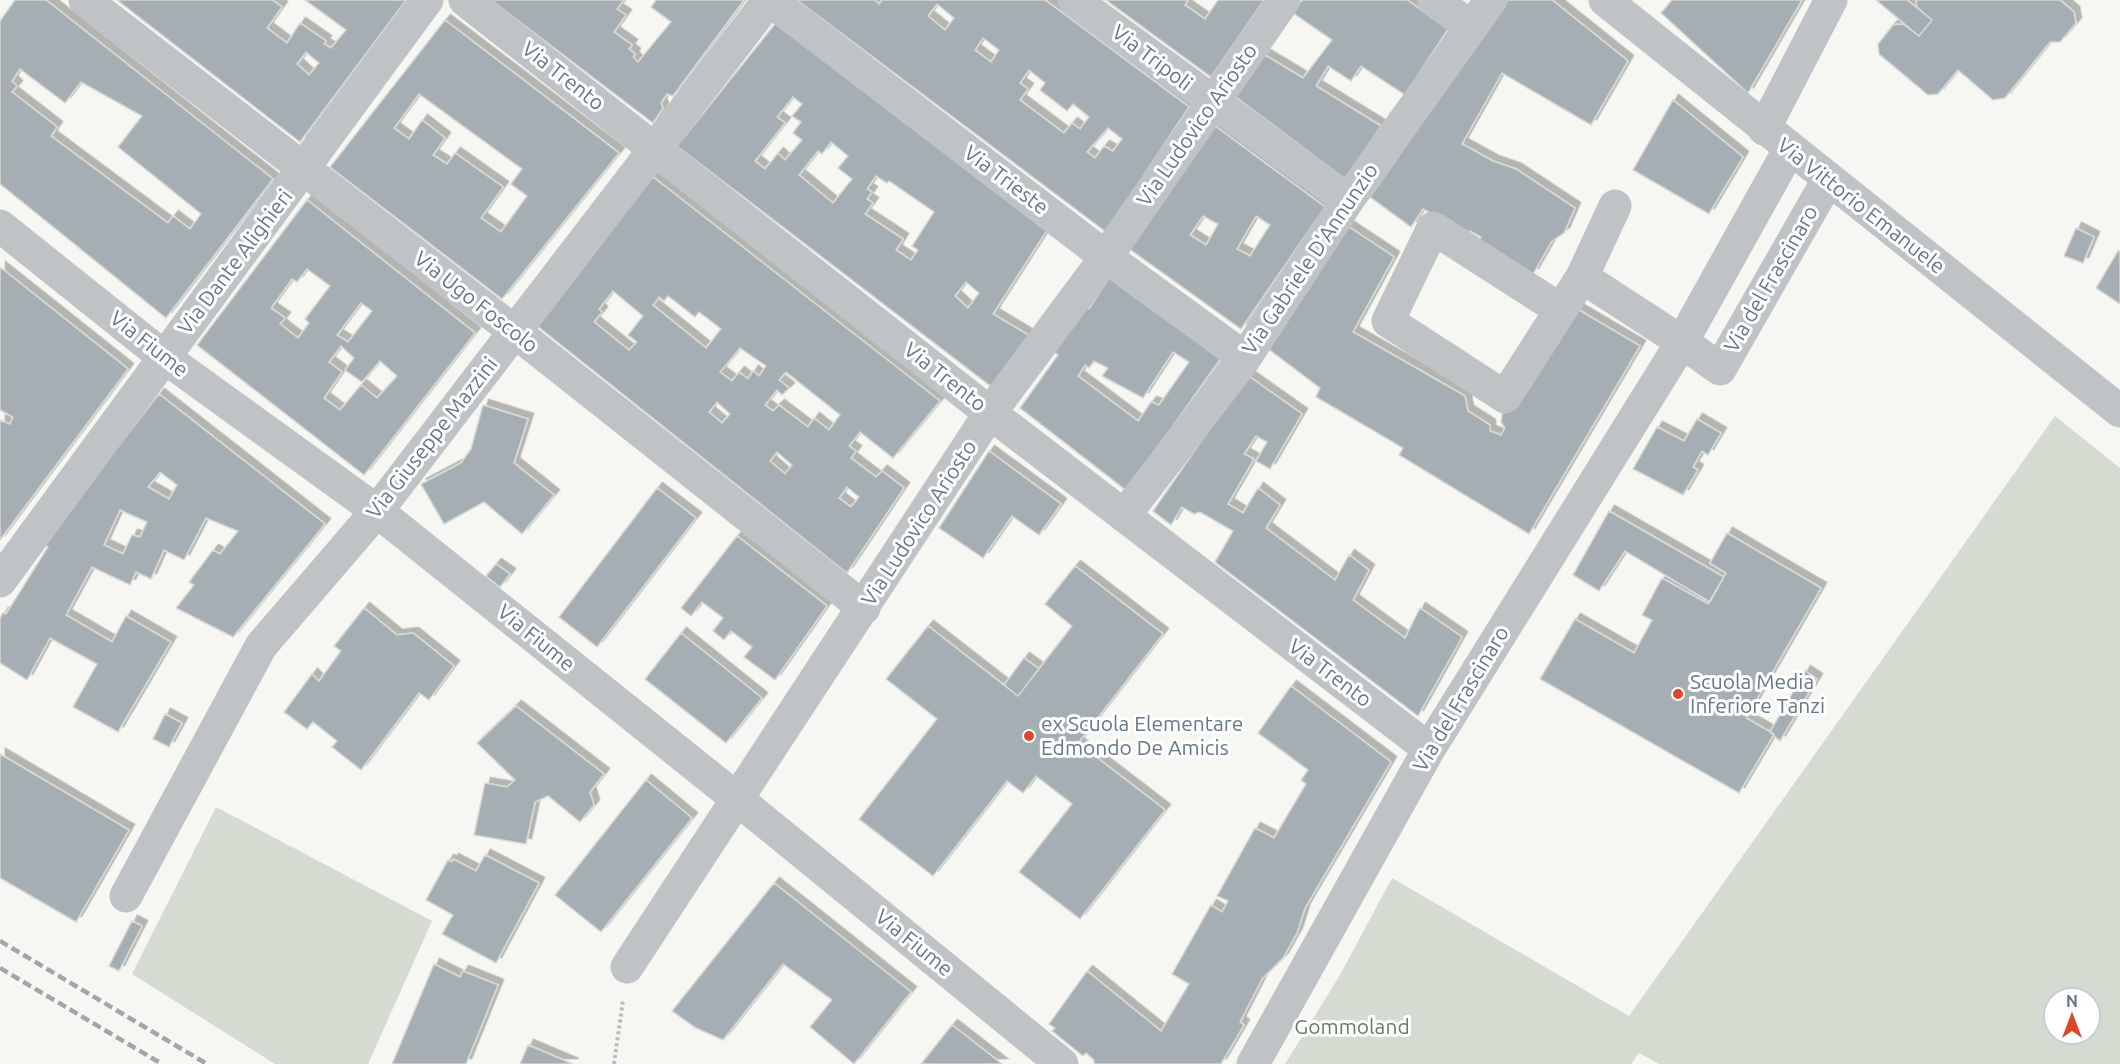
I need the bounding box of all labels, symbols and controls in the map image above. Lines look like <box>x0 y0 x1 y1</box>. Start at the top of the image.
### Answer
street label: Via Tripoli <box>1108 19 1197 95</box>
street label: Via Trento <box>518 36 609 115</box>
street label: Via Ludovico Ariosto <box>1131 39 1261 210</box>
street label: Via Vittorio Emanuele <box>1773 132 1950 278</box>
street label: Via Trieste <box>960 140 1053 219</box>
street label: Via Gabriele D'Annunzio <box>1236 158 1382 358</box>
street label: Via Dante Alighieri <box>172 184 296 339</box>
street label: Via del Frascinaro <box>1718 201 1822 356</box>
street label: Via Ugo Foscolo <box>410 245 543 357</box>
street label: Via Fiume <box>106 305 193 381</box>
street label: Via Trento <box>900 337 991 416</box>
street label: Via Giuseppe Mazzini <box>361 352 502 523</box>
street label: Via Ludovico Ariosto <box>856 435 981 610</box>
street label: Via Fiume <box>493 599 580 676</box>
street label: Via del Frascinaro <box>1407 621 1513 776</box>
street label: Via Trento <box>1284 633 1377 711</box>
place label: Scuola Media Inferiore Tanzi <box>1690 669 1825 717</box>
marker: Scuola Media Inferiore Tanzi <box>1671 687 1685 701</box>
place label: ex Scuola Elementare Edmondo De Amicis <box>1041 711 1243 759</box>
marker: ex Scuola Elementare Edmondo De Amicis <box>1022 729 1036 743</box>
street label: Via Fiume <box>871 904 958 981</box>
north arrow <box>2042 986 2102 1046</box>
text: N <box>2066 992 2078 1010</box>
park label: Gommoland <box>1294 1014 1410 1038</box>

